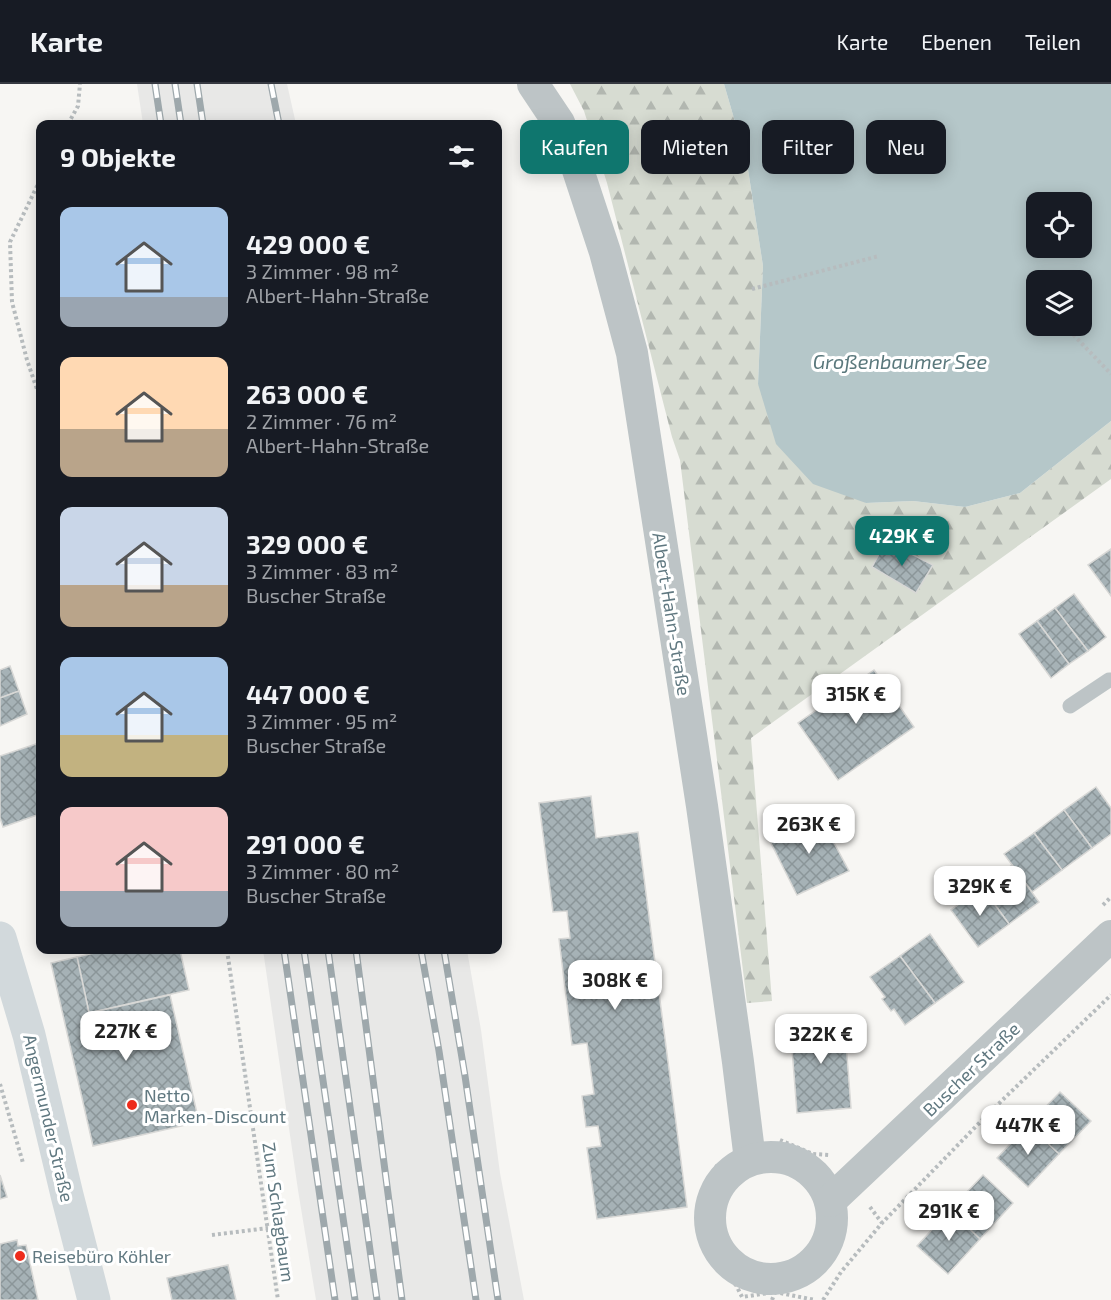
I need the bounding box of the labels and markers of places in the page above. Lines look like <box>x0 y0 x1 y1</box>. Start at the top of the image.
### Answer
pin: 429K € <box>853 516 951 567</box>
pin: 315K € <box>807 674 905 725</box>
pin: 263K € <box>760 804 858 855</box>
pin: 329K € <box>931 866 1029 917</box>
pin: 308K € <box>566 960 664 1011</box>
pin: 227K € <box>77 1011 175 1062</box>
pin: 322K € <box>772 1014 870 1065</box>
place label: Netto Marken-Discount <box>144 1084 286 1127</box>
marker: Netto Marken-Discount <box>125 1098 139 1112</box>
pin: 447K € <box>979 1105 1077 1156</box>
pin: 291K € <box>900 1191 998 1242</box>
place label: Reisebüro Köhler <box>32 1245 171 1267</box>
marker: Reisebüro Köhler <box>13 1249 27 1263</box>

